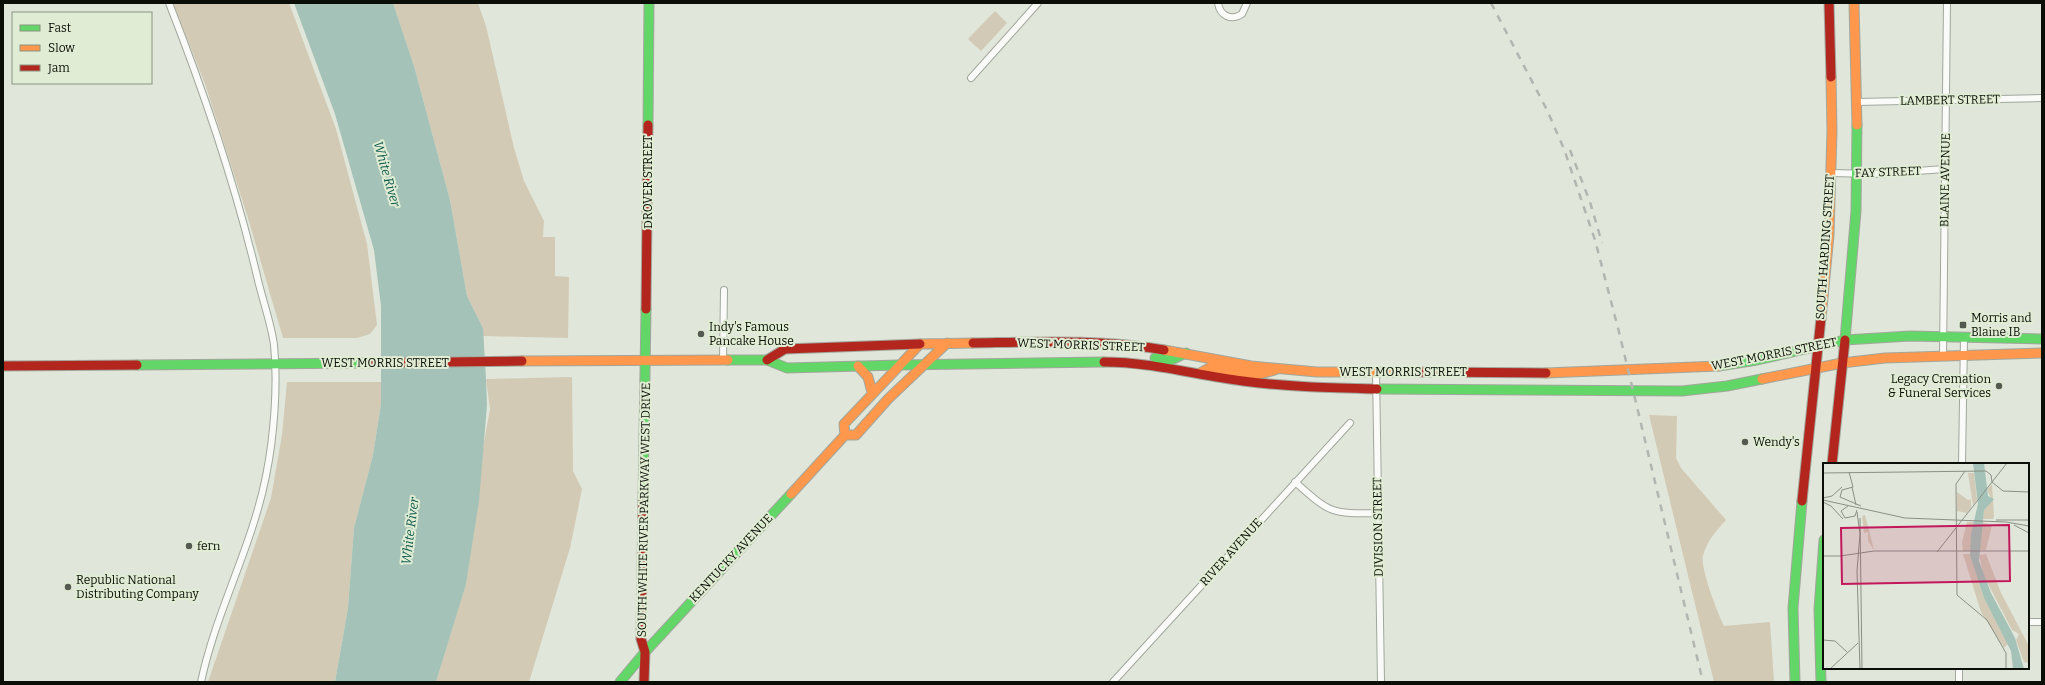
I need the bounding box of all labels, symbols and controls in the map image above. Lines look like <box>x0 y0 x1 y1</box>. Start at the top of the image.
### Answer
legend <box>12 12 152 84</box>
text: Fast <box>48 21 72 35</box>
text: Slow <box>48 41 75 55</box>
text: Jam <box>47 61 70 75</box>
street label: LAMBERT STREET <box>1900 92 2000 108</box>
street label: BLAINE AVENUE <box>1937 133 1953 227</box>
street label: DROVER STREET <box>641 135 655 229</box>
water label: White River <box>371 140 404 209</box>
street label: FAY STREET <box>1855 164 1921 180</box>
street label: SOUTH HARDING STREET <box>1813 174 1837 320</box>
place label: Morris and Blaine IB <box>1971 311 2032 339</box>
place label: Indy's Famous Pancake House <box>709 320 794 348</box>
marker: Morris and Blaine IB <box>1958 320 1968 330</box>
marker: Indy's Famous Pancake House <box>696 329 706 339</box>
street label: WEST MORRIS STREET <box>1710 335 1838 373</box>
street label: WEST MORRIS STREET <box>1017 336 1145 354</box>
street label: WEST MORRIS STREET <box>321 356 449 370</box>
street label: WEST MORRIS STREET <box>1339 365 1467 379</box>
place label: Legacy Cremation & Funeral Services <box>1888 372 1991 400</box>
marker: Legacy Cremation & Funeral Services <box>1994 381 2004 391</box>
street label: SOUTH WHITE RIVER PARKWAY WEST DRIVE <box>635 383 653 637</box>
place label: Wendy's <box>1753 435 1800 449</box>
marker: Wendy's <box>1740 437 1750 447</box>
inset map <box>1823 463 2029 669</box>
street label: DIVISION STREET <box>1370 477 1386 577</box>
water label: White River <box>398 496 422 565</box>
street label: KENTUCKY AVENUE <box>687 511 775 605</box>
street label: RIVER AVENUE <box>1197 515 1265 589</box>
place label: fern <box>197 539 221 553</box>
marker: fern <box>184 541 194 551</box>
place label: Republic National Distributing Company <box>76 573 200 601</box>
marker: Republic National Distributing Company <box>63 582 73 592</box>

